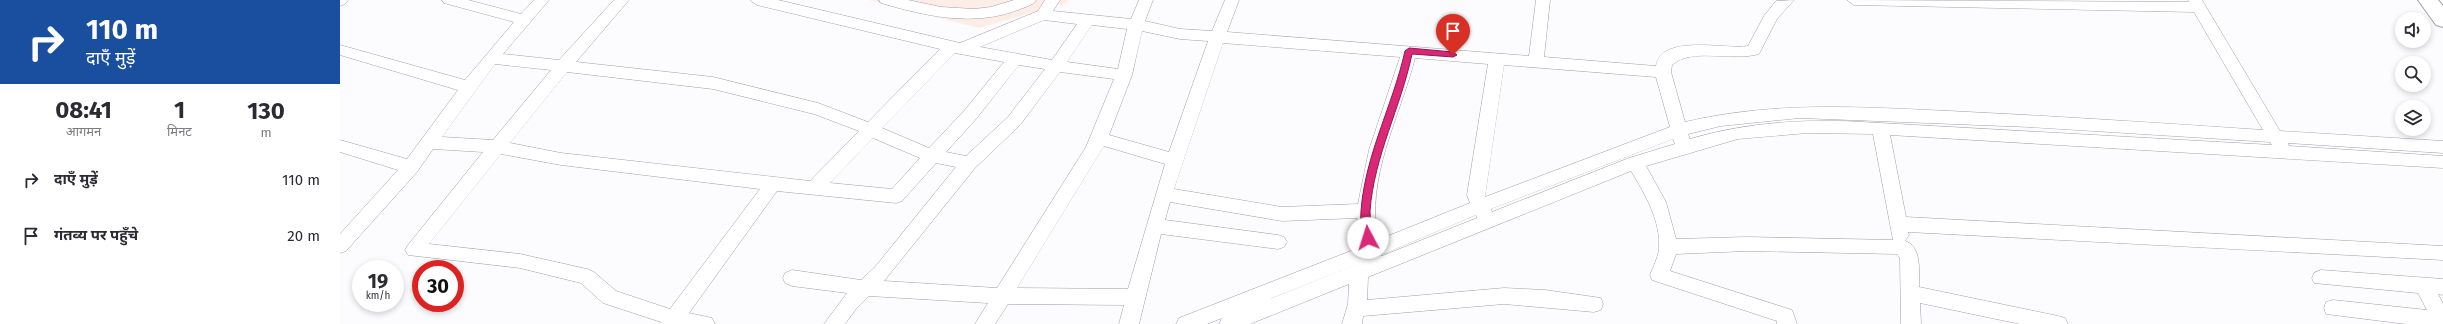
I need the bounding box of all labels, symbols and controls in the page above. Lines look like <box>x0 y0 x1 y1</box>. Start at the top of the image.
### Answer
map controls <box>2395 12 2431 136</box>
button: sound <box>2395 12 2431 48</box>
text: 110 m <box>86 13 158 46</box>
pin <box>1436 14 1470 55</box>
icon: right <box>20 16 72 68</box>
icon: arrive <box>1442 20 1464 42</box>
text: दाएँ मुड़ें <box>86 47 135 69</box>
button: search <box>2395 56 2431 92</box>
text: 08:41 <box>55 96 112 124</box>
text: 1 <box>174 96 185 124</box>
text: 130 <box>247 97 285 125</box>
button: layers <box>2395 100 2431 136</box>
text: आगमन <box>66 124 101 139</box>
text: मिनट <box>167 124 192 139</box>
text: m <box>260 125 272 140</box>
icon: right <box>20 169 42 191</box>
text: दाएँ मुड़ें <box>54 170 98 188</box>
text: 110 m <box>282 171 320 189</box>
position arrow <box>1347 217 1389 259</box>
icon: arrive <box>20 225 42 247</box>
text: गंतव्य पर पहुँचे <box>54 226 138 244</box>
text: 20 m <box>287 227 320 245</box>
speed limit sign: 30 <box>412 260 464 312</box>
text: 19 <box>368 269 388 293</box>
text: km/h <box>366 290 390 302</box>

